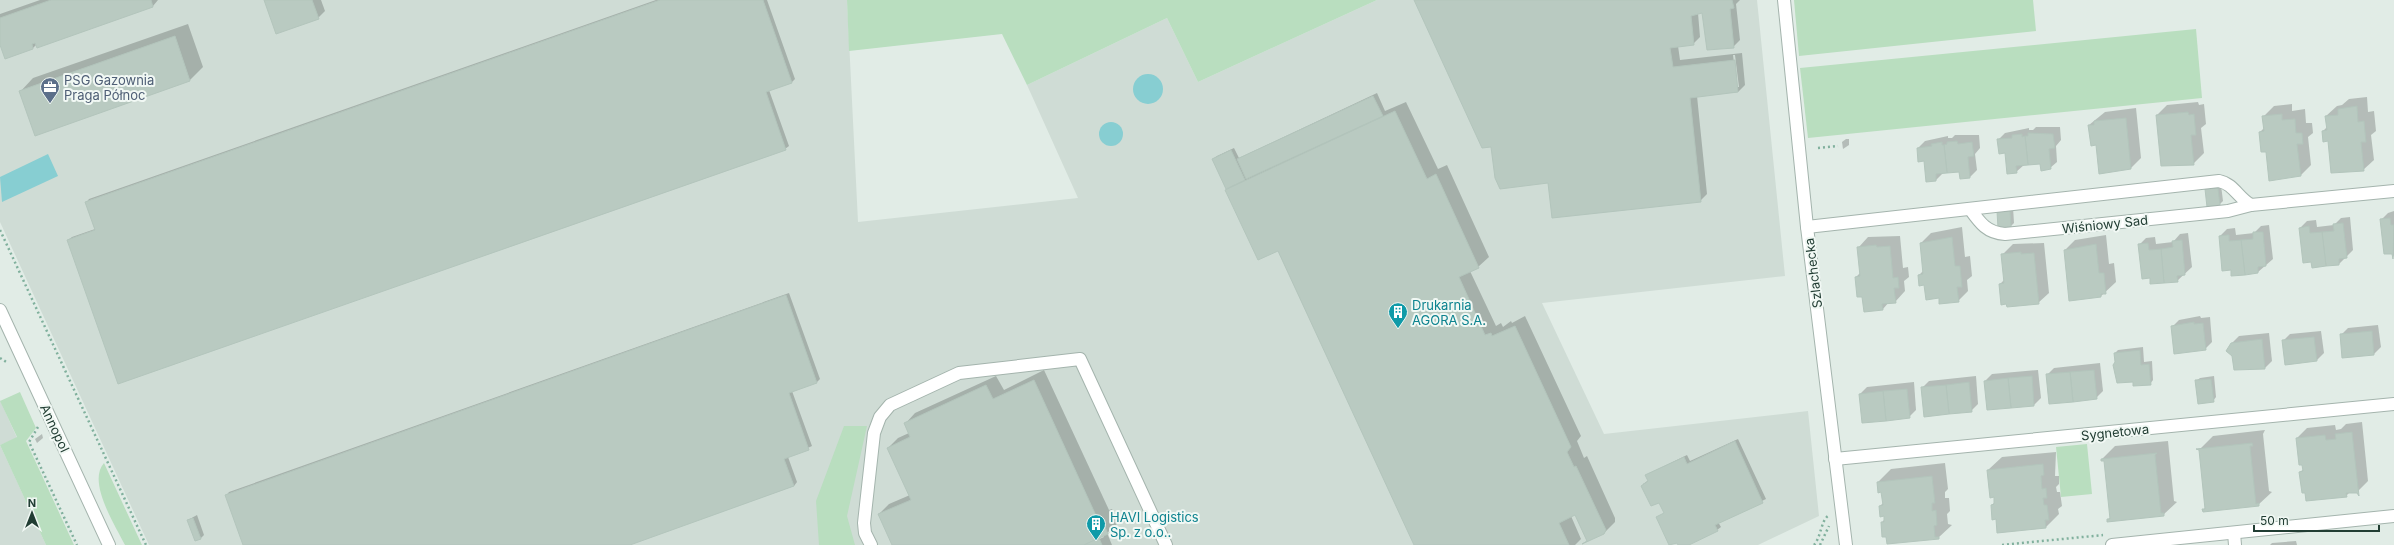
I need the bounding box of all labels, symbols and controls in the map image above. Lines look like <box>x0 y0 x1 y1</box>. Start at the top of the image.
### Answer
place label: PSG Gazownia Praga Północ <box>64 72 154 103</box>
office icon: PSG Gazownia Praga Północ <box>39 76 61 104</box>
street label: Wiśniowy Sad <box>2061 212 2149 236</box>
street label: Szlachecka <box>1801 237 1825 309</box>
place label: Drukarnia AGORA S.A. <box>1412 297 1486 328</box>
building icon: Drukarnia AGORA S.A. <box>1387 301 1409 329</box>
street label: Annopol <box>37 401 73 455</box>
street label: Sygnetowa <box>2080 420 2150 444</box>
north arrow <box>12 493 52 533</box>
text: N <box>28 496 36 510</box>
scale bar <box>2254 507 2379 533</box>
place label: HAVI Logistics Sp. z o.o.. <box>1110 509 1199 540</box>
building icon: HAVI Logistics Sp. z o.o.. <box>1085 513 1107 541</box>
text: 50 m <box>2260 513 2289 528</box>

